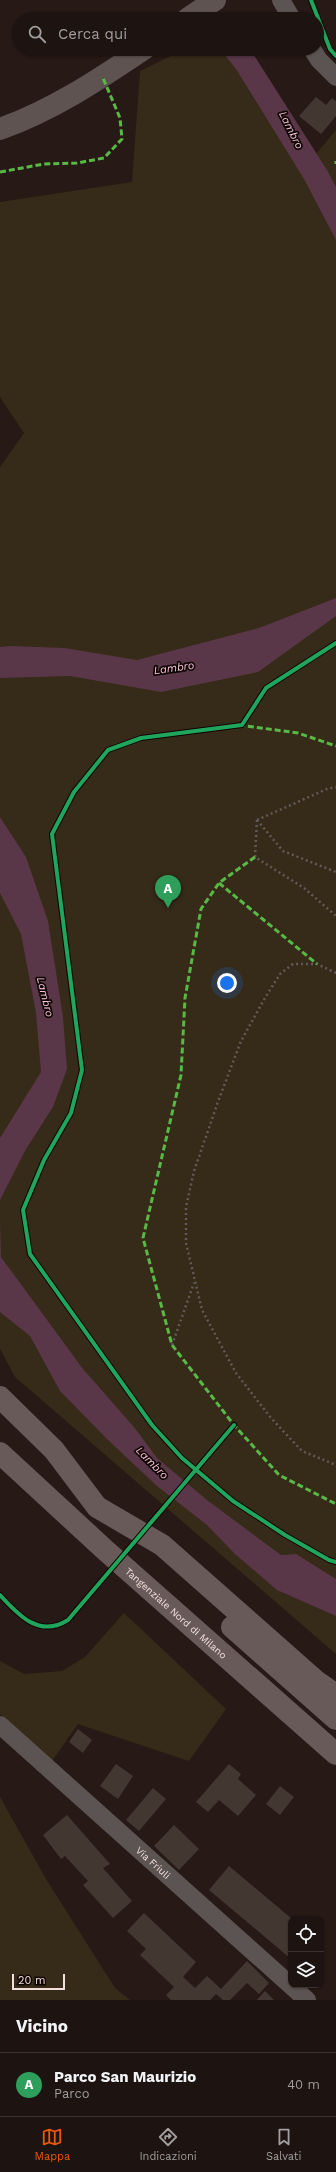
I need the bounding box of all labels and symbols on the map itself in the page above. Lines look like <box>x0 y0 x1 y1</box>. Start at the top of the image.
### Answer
water label: Lambro <box>276 109 306 151</box>
water label: Lambro <box>153 659 195 677</box>
pin: A <box>155 875 181 908</box>
your location <box>217 973 237 993</box>
water label: Lambro <box>34 976 56 1018</box>
water label: Lambro <box>133 1444 171 1482</box>
street label: Tangenziale Nord di Milano <box>123 1565 229 1661</box>
street label: Via Friuli <box>134 1844 173 1881</box>
scale bar <box>12 1972 65 1991</box>

